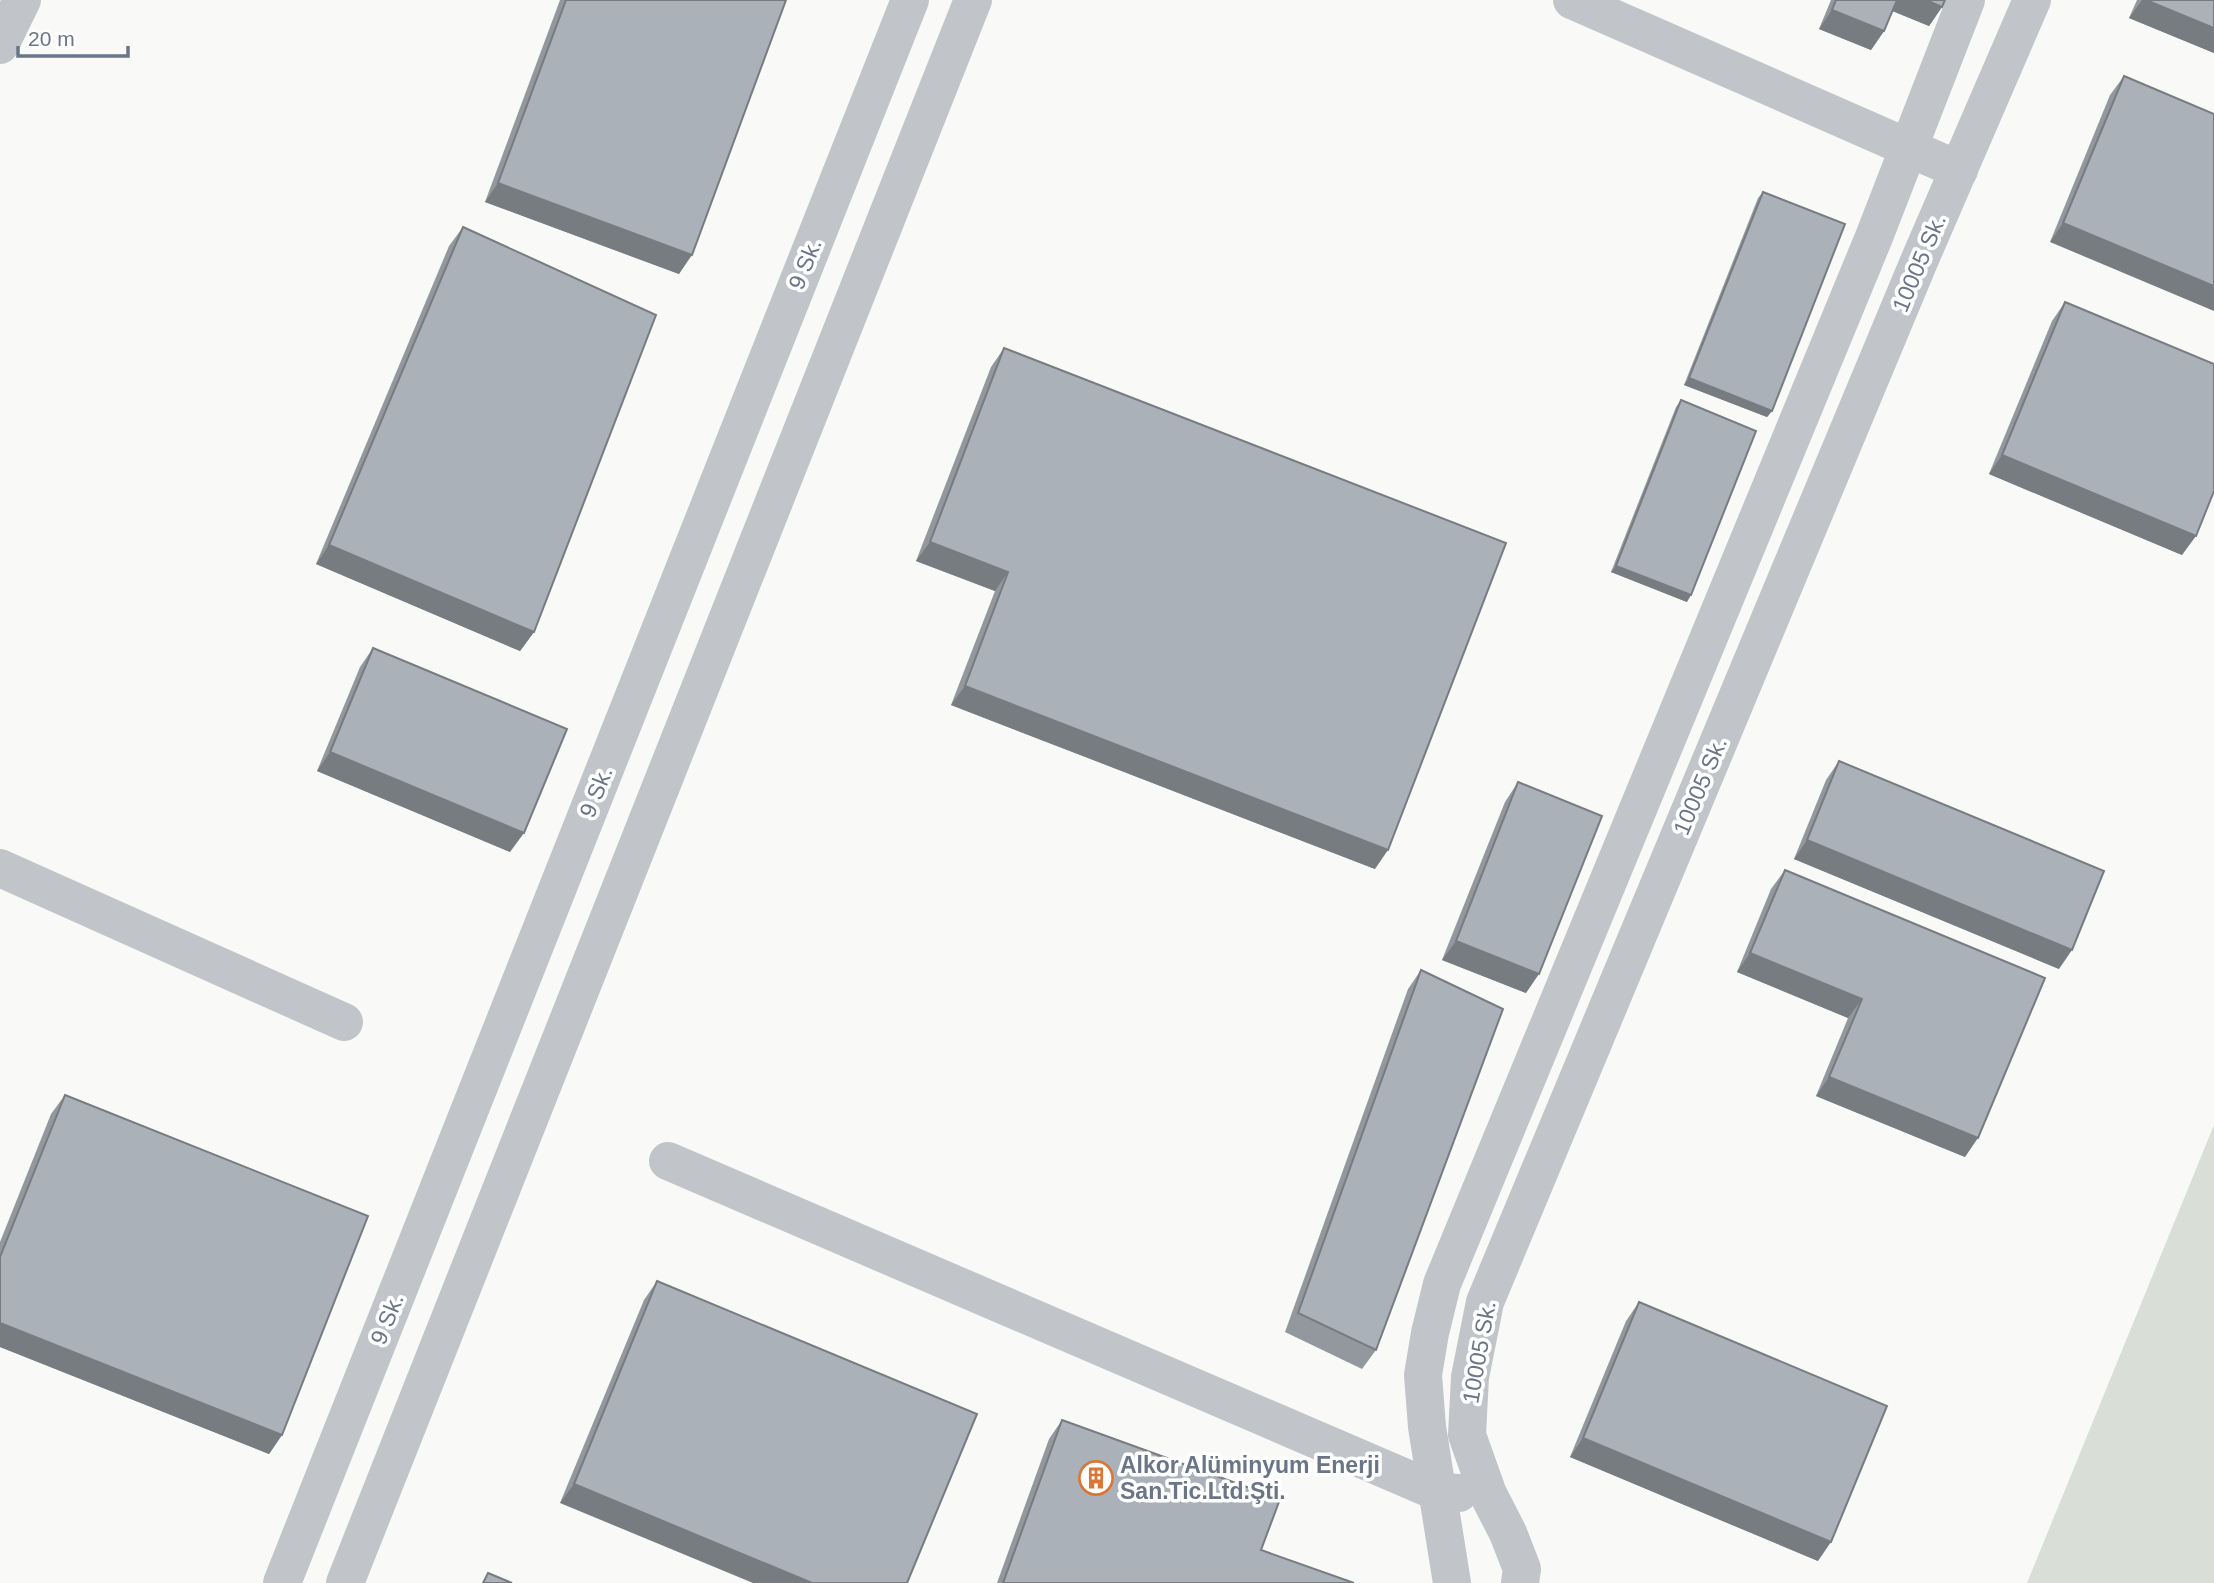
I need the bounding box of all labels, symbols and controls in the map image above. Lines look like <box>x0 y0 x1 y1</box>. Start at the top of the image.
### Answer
scale bar <box>18 14 128 58</box>
text: 20 m <box>28 27 75 50</box>
street label: 10005 Sk. <box>1887 210 1951 316</box>
street label: 9 Sk. <box>783 235 827 293</box>
street label: 10005 Sk. <box>1668 733 1732 839</box>
street label: 9 Sk. <box>574 763 618 821</box>
street label: 9 Sk. <box>365 1290 409 1348</box>
street label: 10005 Sk. <box>1457 1299 1501 1405</box>
place label: Alkor Alüminyum Enerji San.Tic.Ltd.Şti. <box>1120 1452 1380 1504</box>
building icon: Alkor Alüminyum Enerji San.Tic.Ltd.Şti. <box>1077 1459 1115 1497</box>

